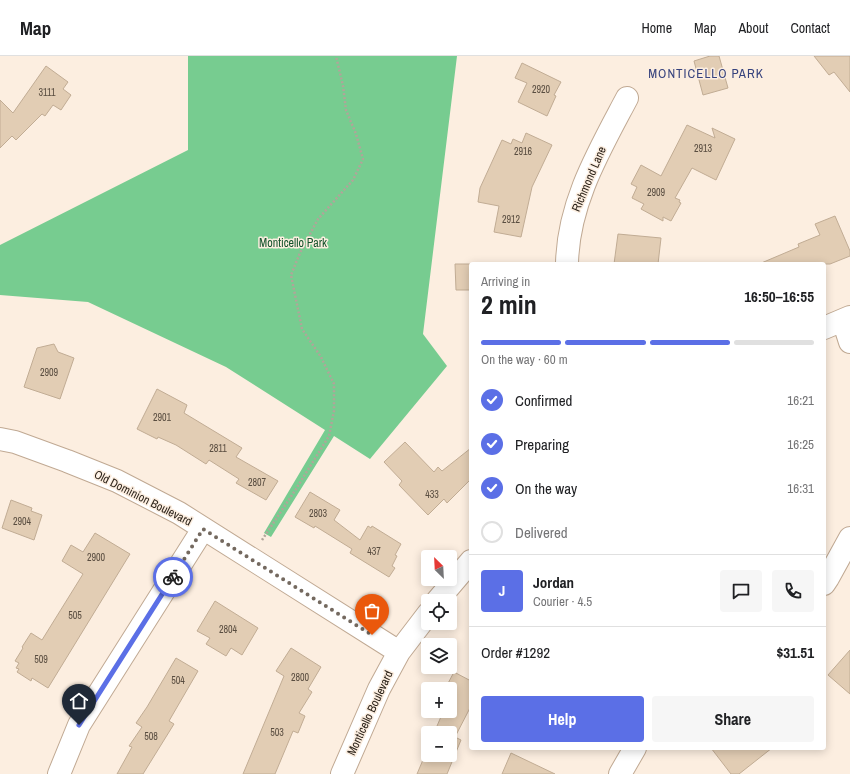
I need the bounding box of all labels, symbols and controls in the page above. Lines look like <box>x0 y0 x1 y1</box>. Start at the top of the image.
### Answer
text: Map <box>20 15 51 41</box>
text: Home <box>641 19 672 37</box>
text: Map <box>694 19 716 37</box>
text: About <box>738 19 768 37</box>
text: Contact <box>790 19 830 37</box>
district label: MONTICELLO PARK <box>648 65 764 82</box>
house number: 2920 <box>532 83 551 96</box>
house number: 3111 <box>38 86 56 99</box>
house number: 2913 <box>694 142 713 155</box>
street label: Richmond Lane <box>568 144 610 214</box>
house number: 2916 <box>514 145 533 158</box>
house number: 2909 <box>647 186 666 199</box>
house number: 2912 <box>502 213 521 226</box>
park label: Monticello Park <box>259 235 327 251</box>
text: Arriving in <box>481 273 530 290</box>
text: 16:50–16:55 <box>744 286 814 307</box>
text: 2 min <box>481 287 537 322</box>
text: On the way · 60 m <box>481 351 568 368</box>
house number: 2909 <box>40 366 59 379</box>
icon: check <box>481 389 503 411</box>
text: Confirmed <box>515 390 572 411</box>
text: 16:21 <box>787 392 814 409</box>
house number: 2901 <box>153 411 172 424</box>
icon: check <box>481 433 503 455</box>
text: Preparing <box>515 434 569 455</box>
text: 16:25 <box>787 436 814 453</box>
house number: 2811 <box>209 442 227 455</box>
street label: Old Dominion Boulevard <box>91 466 195 530</box>
house number: 2807 <box>248 476 267 489</box>
icon: check <box>481 477 503 499</box>
text: On the way <box>515 478 577 499</box>
text: 16:31 <box>787 480 814 497</box>
house number: 433 <box>425 488 439 501</box>
house number: 2803 <box>309 507 328 520</box>
house number: 2904 <box>13 515 32 528</box>
text: Delivered <box>515 522 568 543</box>
house number: 437 <box>367 545 381 558</box>
north arrow <box>421 550 457 586</box>
map controls <box>421 550 457 762</box>
house number: 2900 <box>87 551 106 564</box>
courier <box>153 557 193 597</box>
icon: bike <box>162 566 184 588</box>
button: chat <box>720 570 762 612</box>
button: phone <box>772 570 814 612</box>
text: Jordan <box>533 572 574 593</box>
text: J <box>499 580 505 601</box>
text: Courier · 4.5 <box>533 593 592 610</box>
pin <box>355 594 389 635</box>
button: locate <box>421 594 457 630</box>
icon: bag <box>361 600 383 622</box>
house number: 505 <box>68 609 82 622</box>
house number: 2804 <box>219 623 238 636</box>
button: layers <box>421 638 457 674</box>
text: Order #1292 <box>481 642 550 663</box>
text: $31.51 <box>776 642 814 663</box>
house number: 509 <box>34 653 48 666</box>
street label: Monticello Boulevard <box>343 668 397 758</box>
house number: 2800 <box>291 671 310 684</box>
house number: 504 <box>171 674 185 687</box>
button: + <box>421 682 457 718</box>
pin <box>62 684 96 725</box>
icon: home <box>68 690 90 712</box>
button: Help <box>481 696 644 742</box>
button: Share <box>652 696 814 742</box>
house number: 503 <box>270 726 284 739</box>
button: − <box>421 726 457 762</box>
house number: 508 <box>144 730 158 743</box>

